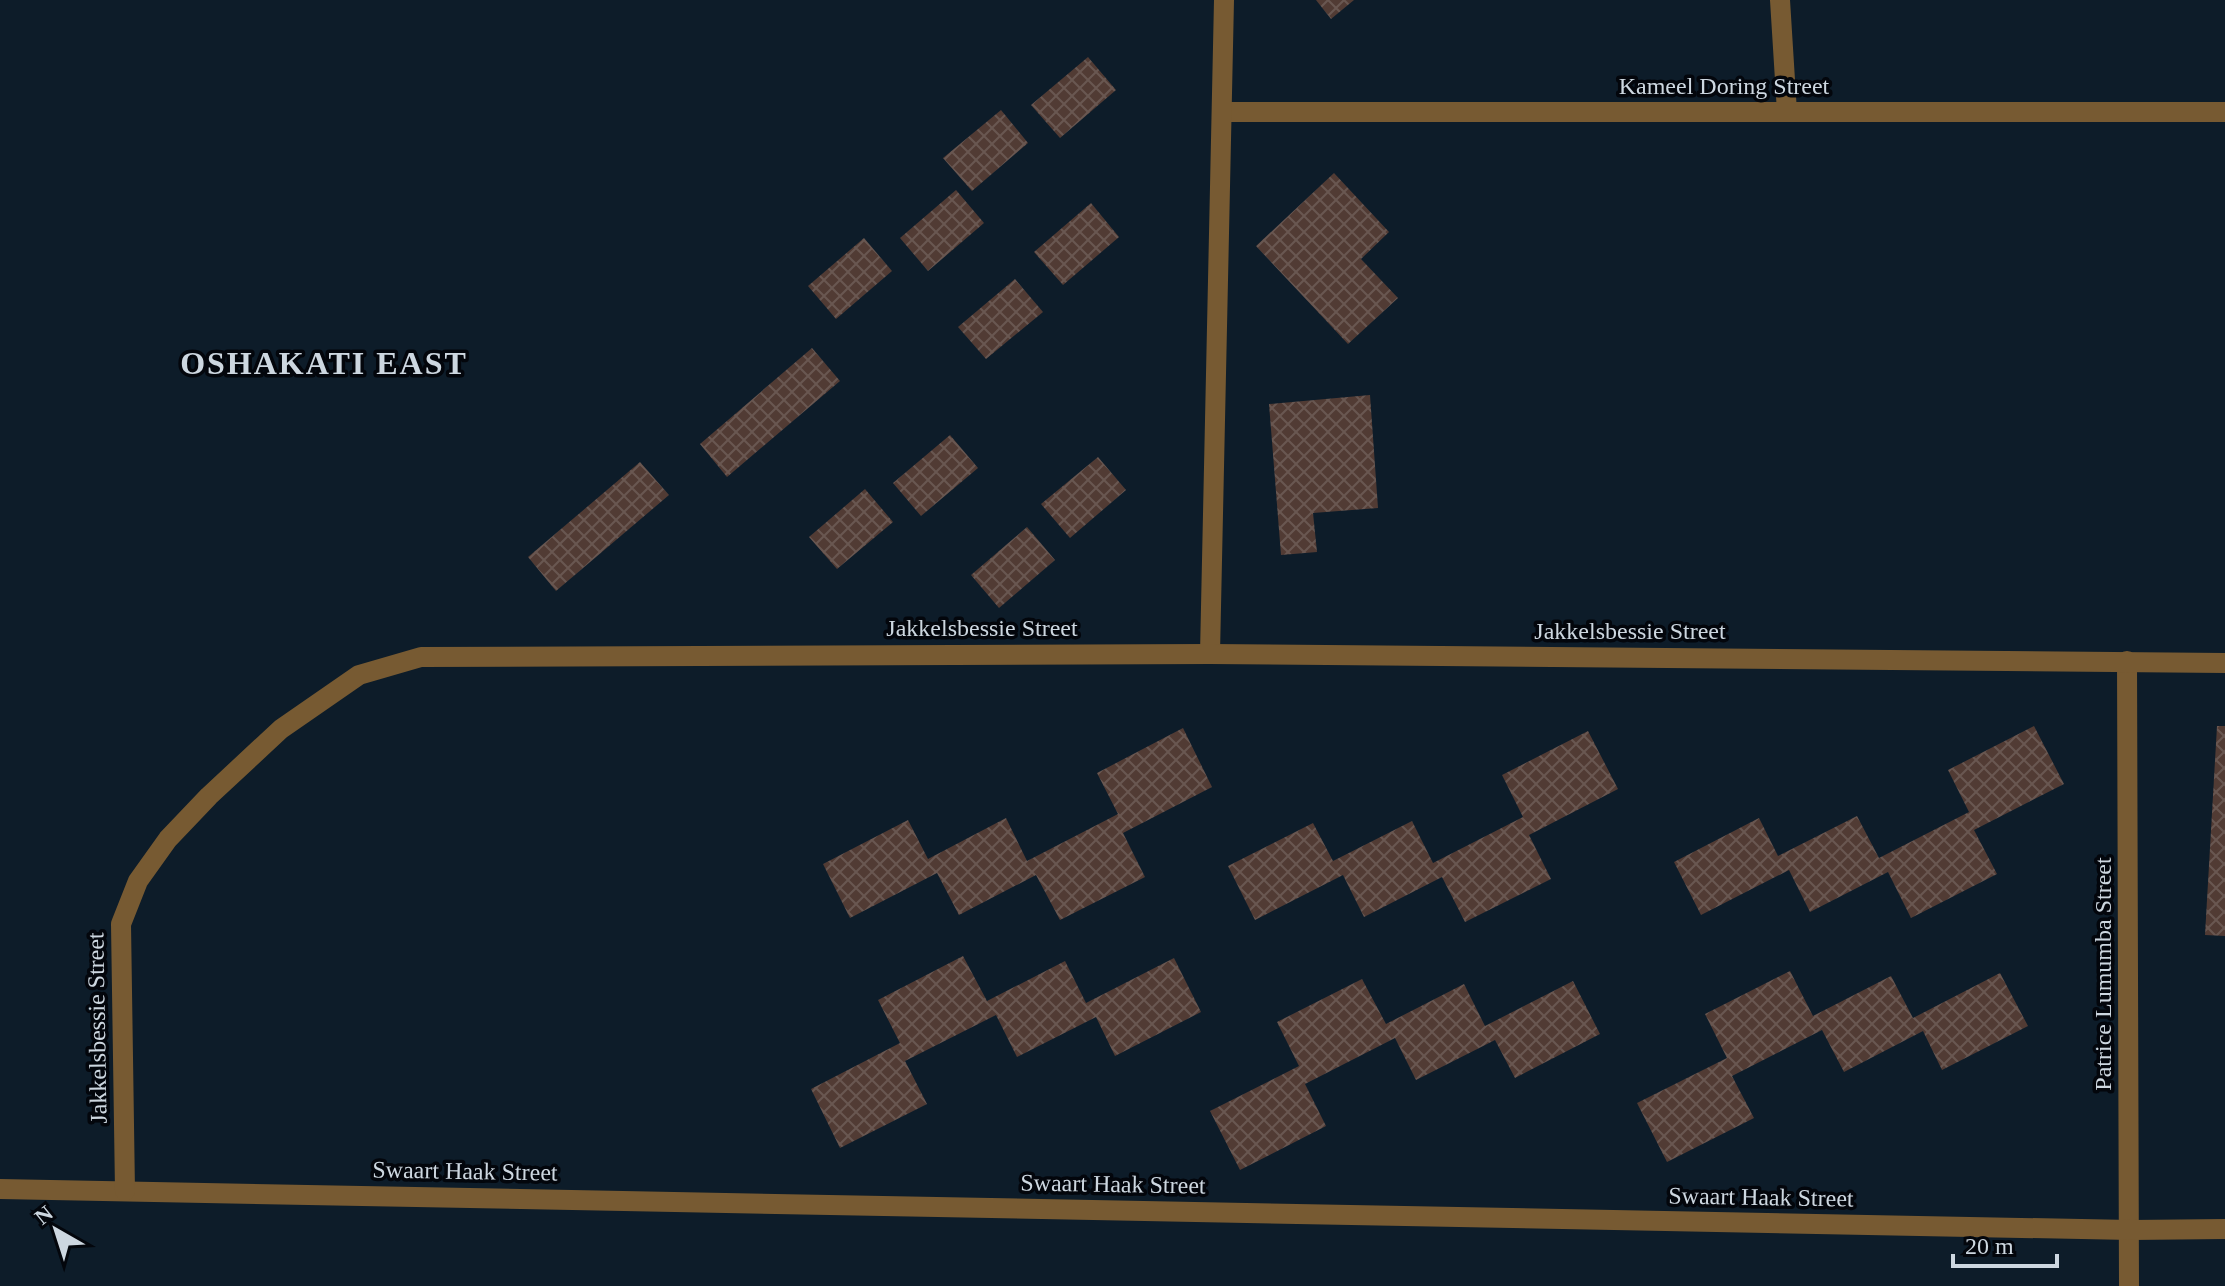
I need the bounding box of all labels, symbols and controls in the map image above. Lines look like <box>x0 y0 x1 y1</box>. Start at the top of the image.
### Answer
street label: Kameel Doring Street <box>1619 73 1830 99</box>
district label: OSHAKATI EAST <box>180 345 468 381</box>
street label: Jakkelsbessie Street <box>886 615 1078 641</box>
street label: Jakkelsbessie Street <box>1534 618 1726 644</box>
street label: Patrice Lumumba Street <box>2090 857 2116 1091</box>
street label: Jakkelsbessie Street <box>82 932 112 1124</box>
street label: Swaart Haak Street <box>372 1156 558 1186</box>
street label: Swaart Haak Street <box>1020 1169 1206 1199</box>
street label: Swaart Haak Street <box>1668 1182 1854 1212</box>
north arrow <box>16 1190 96 1270</box>
text: N <box>30 1200 58 1230</box>
scale bar <box>1953 1218 2057 1268</box>
text: 20 m <box>1965 1233 2014 1259</box>

